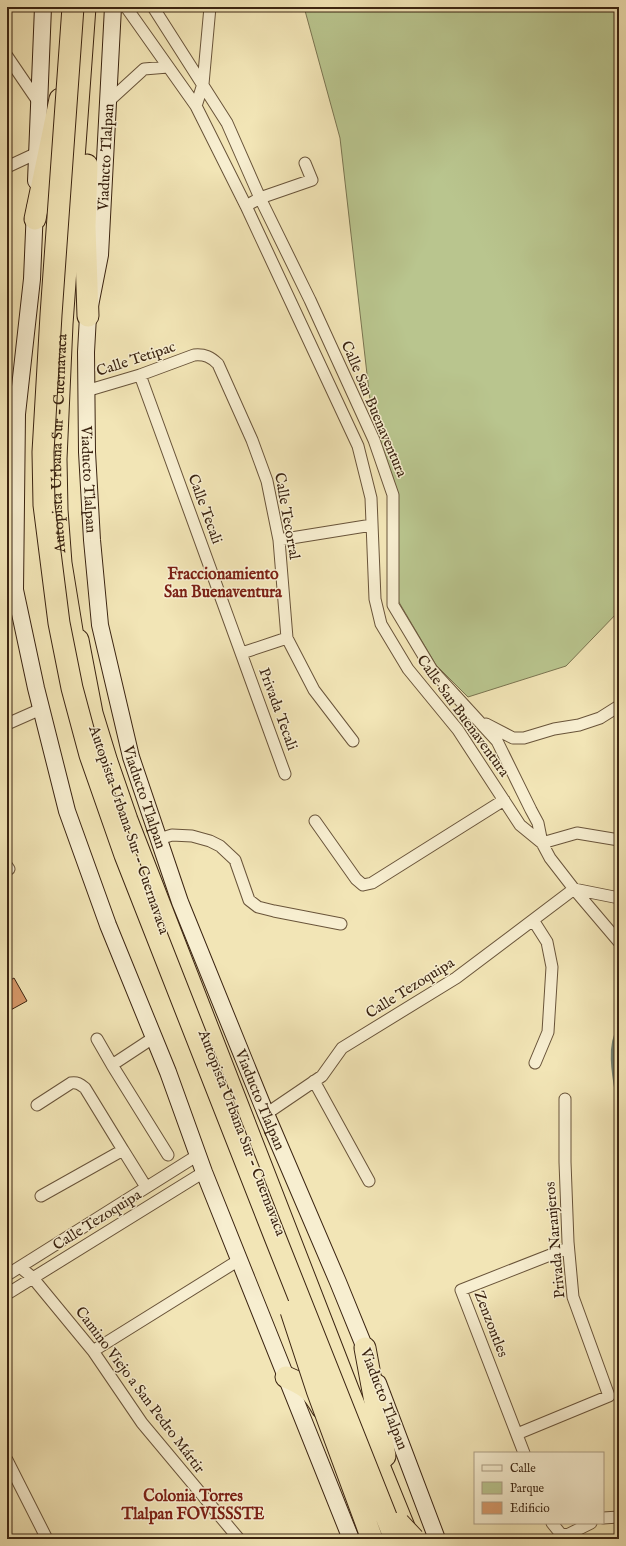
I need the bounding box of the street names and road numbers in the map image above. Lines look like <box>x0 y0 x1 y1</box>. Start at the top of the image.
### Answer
street label: Viaducto Tlalpan <box>94 103 118 212</box>
street label: Autopista Urbana Sur - Cuernavaca <box>46 333 71 555</box>
street label: Calle Tetipac <box>94 337 178 381</box>
street label: Calle San Buenaventura <box>337 338 412 480</box>
street label: Viaducto Tlalpan <box>77 425 101 533</box>
street label: Calle Tecali <box>184 471 226 547</box>
street label: Calle Tecorral <box>270 471 304 562</box>
street label: Calle San Buenaventura <box>412 651 514 781</box>
street label: Privada Tecali <box>254 665 302 753</box>
street label: Autopista Urbana Sur - Cuernavaca <box>84 722 174 937</box>
street label: Viaducto Tlalpan <box>119 743 171 851</box>
street label: Calle Tezoquipa <box>362 953 458 1023</box>
street label: Autopista Urbana Sur - Cuernavaca <box>194 1026 290 1239</box>
street label: Viaducto Tlalpan <box>231 1045 290 1153</box>
street label: Privada Naranjeros <box>540 1181 570 1299</box>
street label: Calle Tezoquipa <box>49 1185 145 1255</box>
street label: Zenzontles <box>470 1288 512 1360</box>
street label: Camino Viejo a San Pedro Mártir <box>71 1303 209 1478</box>
street label: Viaducto Tlalpan <box>356 1345 412 1452</box>

